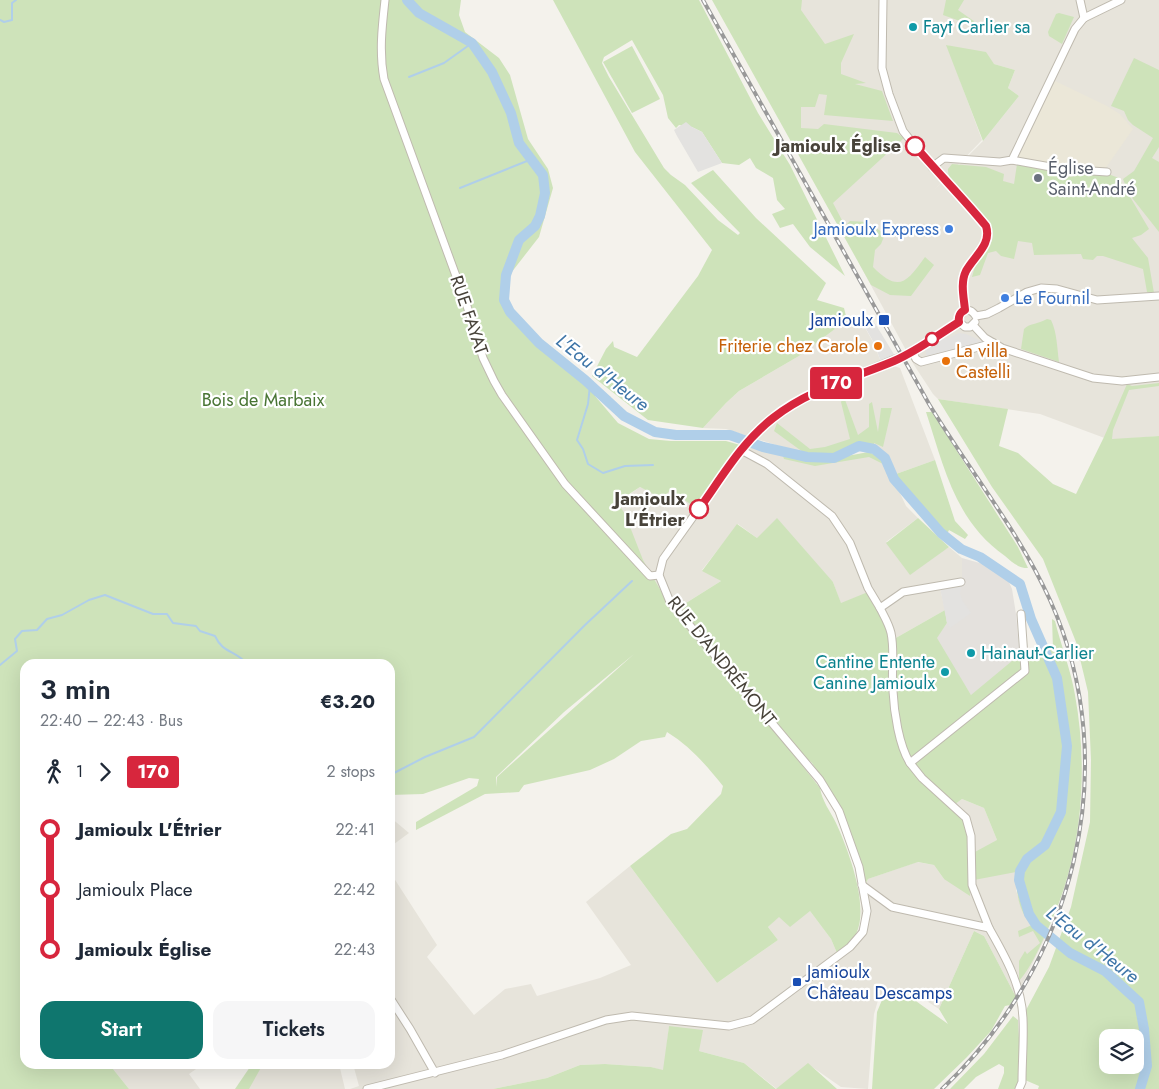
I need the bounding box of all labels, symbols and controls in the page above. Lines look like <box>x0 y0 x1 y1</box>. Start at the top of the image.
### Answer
place label: Fayt Carlier sa <box>923 14 1030 40</box>
marker: Fayt Carlier sa <box>907 21 919 33</box>
place label: Jamioulx Église <box>772 133 901 159</box>
marker: Jamioulx Église <box>905 136 925 156</box>
place label: Église Saint-André <box>1048 155 1136 202</box>
marker: Église Saint-André <box>1032 172 1044 184</box>
place label: Jamioulx Express <box>812 216 939 242</box>
marker: Jamioulx Express <box>943 223 955 235</box>
street label: RUE FAYAT <box>443 272 495 359</box>
place label: Le Fournil <box>1015 285 1090 311</box>
marker: Le Fournil <box>999 292 1011 304</box>
place label: Jamioulx <box>808 307 873 333</box>
marker: Jamioulx <box>877 313 891 327</box>
water label: L'Eau d'Heure <box>550 327 655 418</box>
unlabelled marker <box>925 332 939 346</box>
place label: Friterie chez Carole <box>719 333 868 359</box>
place label: La villa Castelli <box>956 338 1011 385</box>
marker: Friterie chez Carole <box>872 340 884 352</box>
marker: La villa Castelli <box>940 355 952 367</box>
line badge: 170 <box>807 367 865 399</box>
text: 170 <box>820 370 852 396</box>
park label: Bois de Marbaix <box>202 387 325 413</box>
place label: Jamioulx L'Étrier <box>611 486 686 533</box>
marker: Jamioulx L'Étrier <box>689 499 709 519</box>
street label: RUE D'ANDRÉMONT <box>661 590 783 732</box>
place label: Hainaut-Carlier <box>981 640 1095 666</box>
marker: Hainaut-Carlier <box>965 647 977 659</box>
place label: Cantine Entente Canine Jamioulx <box>813 649 935 696</box>
marker: Cantine Entente Canine Jamioulx <box>939 666 951 678</box>
text: 3 min <box>40 669 111 710</box>
text: €3.20 <box>320 688 375 715</box>
text: 22:40 – 22:43 · Bus <box>40 709 183 732</box>
icon: walk <box>40 758 68 786</box>
icon: forward <box>91 758 119 786</box>
text: 170 <box>137 759 169 785</box>
text: 1 <box>76 760 83 783</box>
text: 2 stops <box>327 760 375 783</box>
text: Jamioulx L'Étrier <box>78 816 222 843</box>
text: 22:41 <box>335 818 375 841</box>
text: Jamioulx Place <box>78 876 193 903</box>
text: 22:42 <box>334 878 375 901</box>
water label: L'Eau d'Heure <box>1040 899 1145 990</box>
text: Jamioulx Église <box>78 936 211 963</box>
text: 22:43 <box>334 938 375 961</box>
place label: Jamioulx Château Descamps <box>805 959 952 1006</box>
marker: Jamioulx Château Descamps <box>791 976 803 988</box>
button: Start <box>40 1001 203 1059</box>
button: Tickets <box>213 1001 375 1059</box>
map controls <box>1099 1029 1144 1074</box>
button: layers <box>1099 1029 1144 1074</box>

